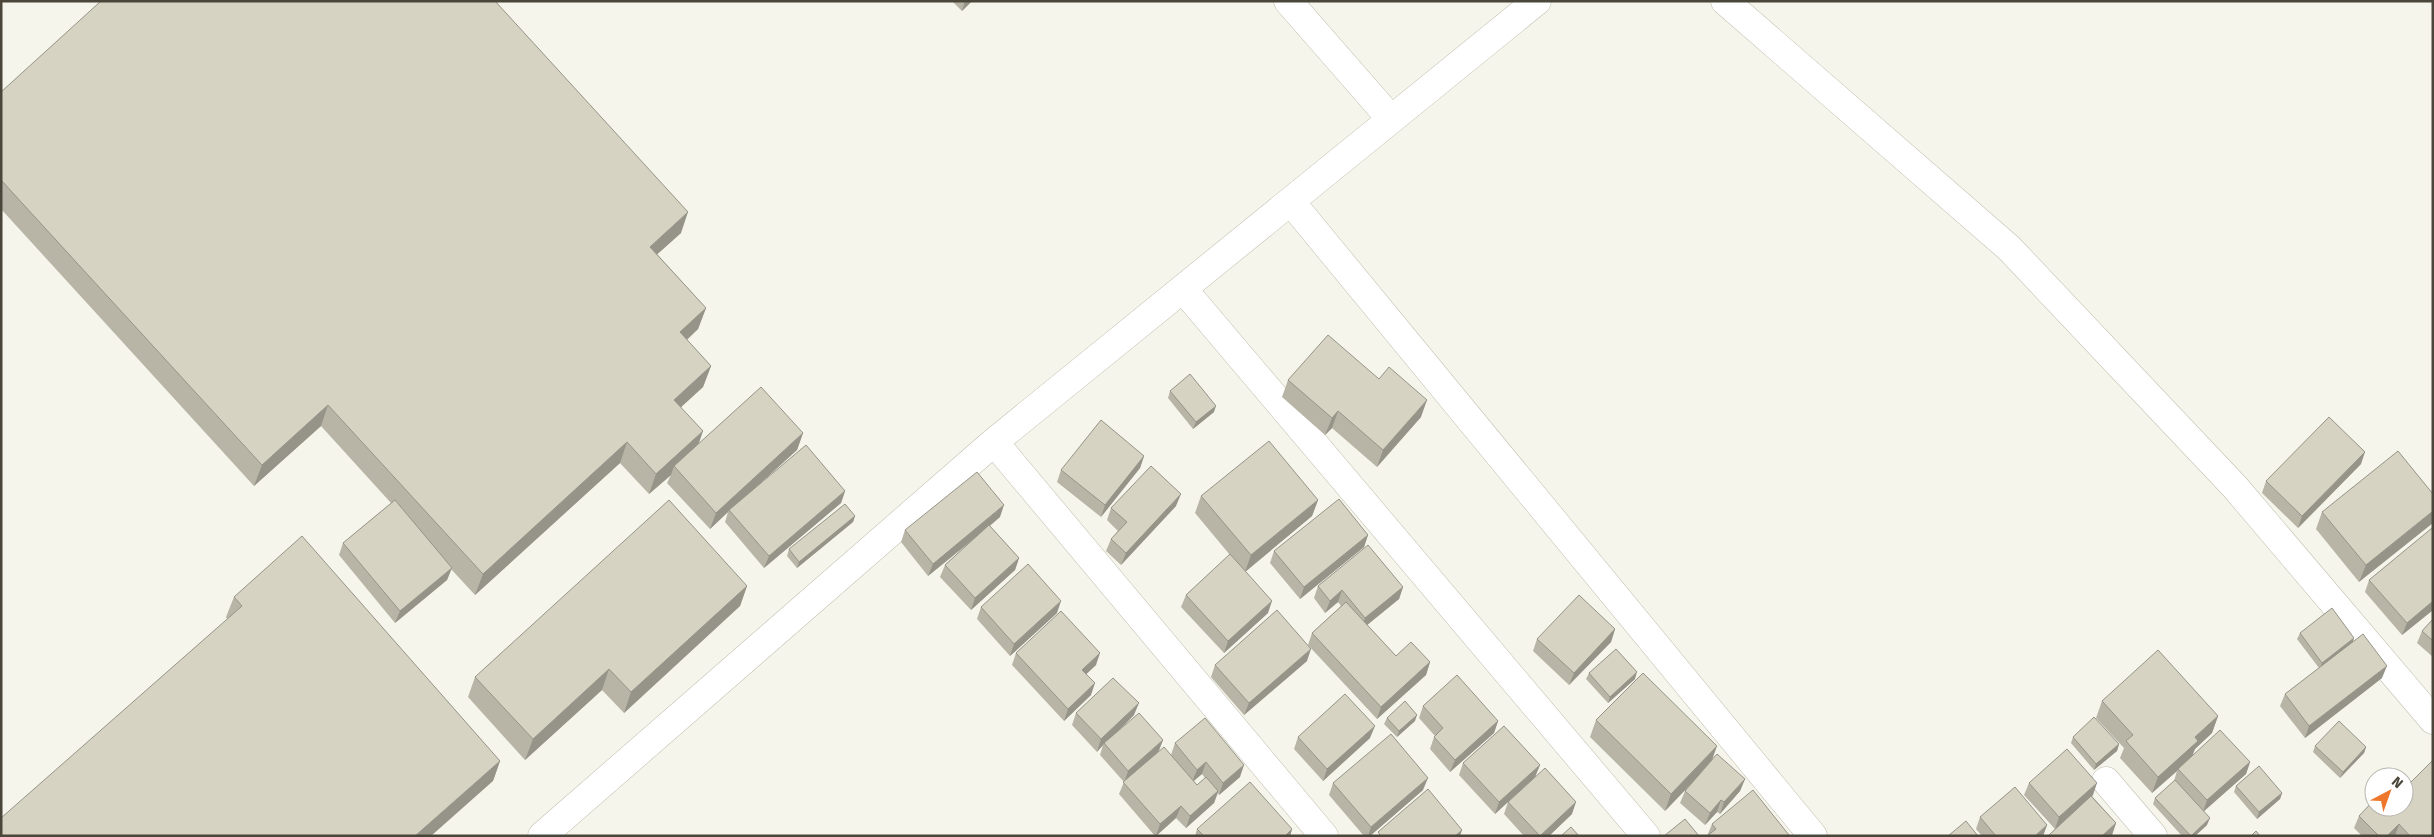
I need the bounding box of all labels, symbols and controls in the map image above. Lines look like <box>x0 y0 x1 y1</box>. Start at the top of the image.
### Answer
north arrow <box>2364 767 2414 817</box>
text: N <box>2388 773 2406 792</box>

